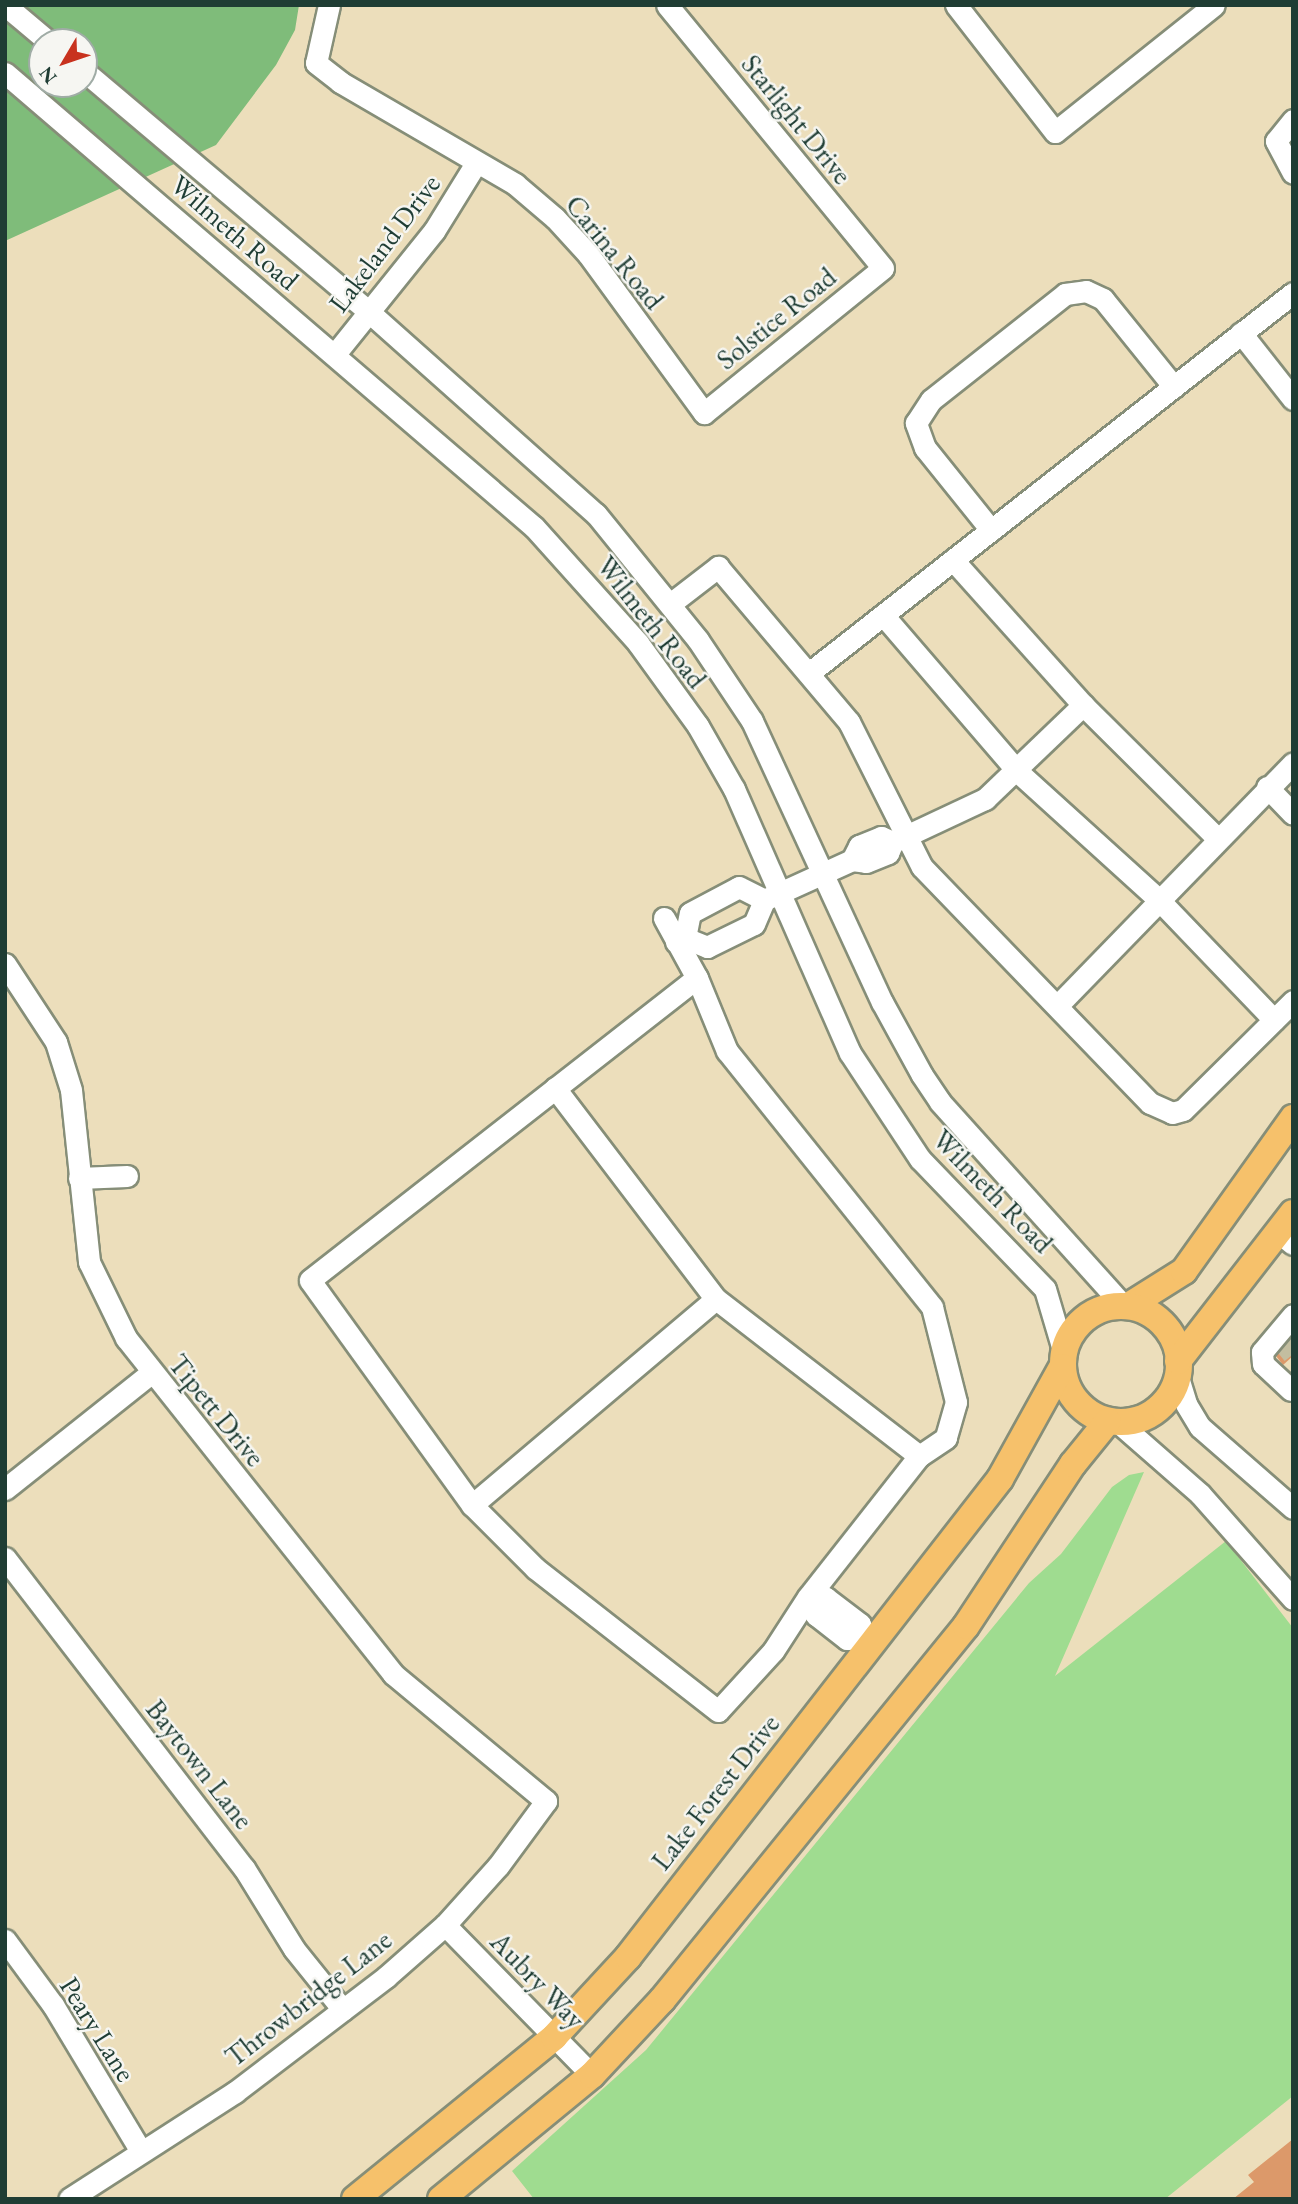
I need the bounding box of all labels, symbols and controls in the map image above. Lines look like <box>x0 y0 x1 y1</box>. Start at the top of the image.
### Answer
north arrow <box>28 28 98 98</box>
street label: Starlight Drive <box>735 48 859 190</box>
text: N <box>33 61 62 89</box>
street label: Wilmeth Road <box>164 167 306 297</box>
street label: Lakeland Drive <box>321 167 447 319</box>
street label: Carina Road <box>559 188 671 316</box>
street label: Solstice Road <box>710 260 842 376</box>
street label: Wilmeth Road <box>590 549 714 695</box>
street label: Wilmeth Road <box>926 1122 1060 1260</box>
street label: Tipett Drive <box>162 1347 272 1473</box>
street label: Baytown Lane <box>139 1693 261 1835</box>
street label: Lake Forest Drive <box>644 1708 786 1876</box>
street label: Throwbridge Lane <box>218 1923 398 2073</box>
street label: Aubry Way <box>484 1925 592 2035</box>
street label: Peary Lane <box>53 1971 143 2087</box>

